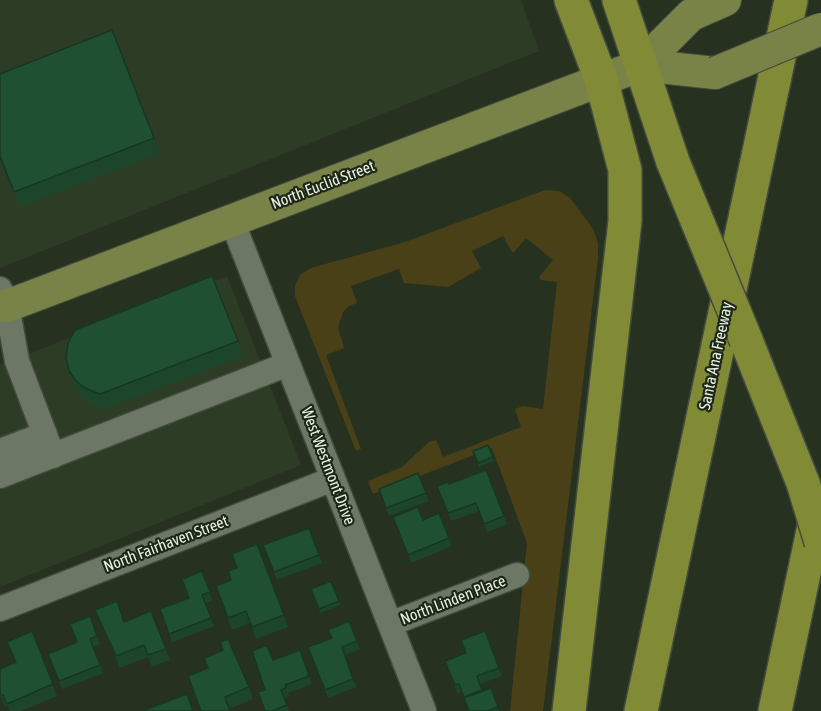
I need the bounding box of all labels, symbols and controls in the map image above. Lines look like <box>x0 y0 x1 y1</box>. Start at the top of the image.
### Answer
street label: North Euclid Street <box>269 156 377 214</box>
street label: Santa Ana Freeway <box>695 300 737 412</box>
street label: West Westmont Drive <box>297 405 359 527</box>
street label: North Fairhaven Street <box>101 511 231 577</box>
street label: North Linden Place <box>398 571 508 629</box>

